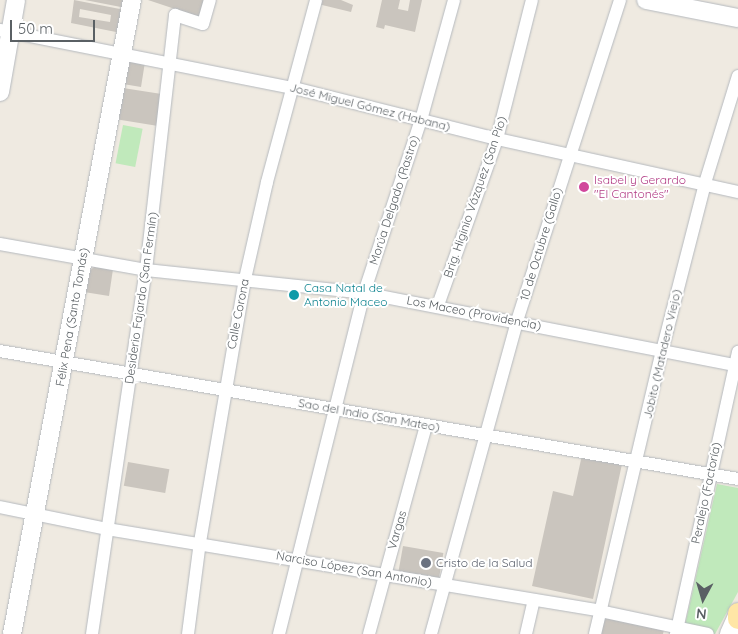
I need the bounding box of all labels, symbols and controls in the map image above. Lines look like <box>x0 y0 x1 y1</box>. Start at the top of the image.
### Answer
scale bar <box>12 10 98 42</box>
text: 50 m <box>18 19 53 38</box>
street label: José Miguel Gómez (Habana) <box>288 80 452 134</box>
street label: Brig. Higinio Vázquez (San Pío) <box>441 114 509 280</box>
street label: Morúa Delgado (Rastro) <box>366 133 422 267</box>
place label: Isabel y Gerardo "El Cantonés" <box>594 173 686 201</box>
marker: Isabel y Gerardo "El Cantonés" <box>578 181 590 193</box>
street label: 10 de Octubre (Gallo) <box>517 186 565 302</box>
street label: Desiderio Fajardo (San Fermín) <box>122 211 160 385</box>
street label: Félix Pena (Santo Tomás) <box>53 247 91 387</box>
street label: Calle Corona <box>224 278 252 350</box>
place label: Casa Natal de Antonio Maceo <box>304 281 387 309</box>
street label: Jobito (Matadero Viejo) <box>640 288 684 420</box>
marker: Casa Natal de Antonio Maceo <box>288 289 300 301</box>
street label: Los Maceo (Providencia) <box>405 293 543 333</box>
street label: Sao del Indio (San Mateo) <box>297 395 441 435</box>
street label: Peralejo (Factoría) <box>688 441 724 545</box>
street label: Vargas <box>385 509 409 551</box>
street label: Narciso López (San Antonio) <box>275 548 433 590</box>
place label: Cristo de la Salud <box>436 556 533 570</box>
marker: Cristo de la Salud <box>420 557 432 569</box>
north arrow <box>678 574 728 624</box>
text: N <box>695 604 708 623</box>

